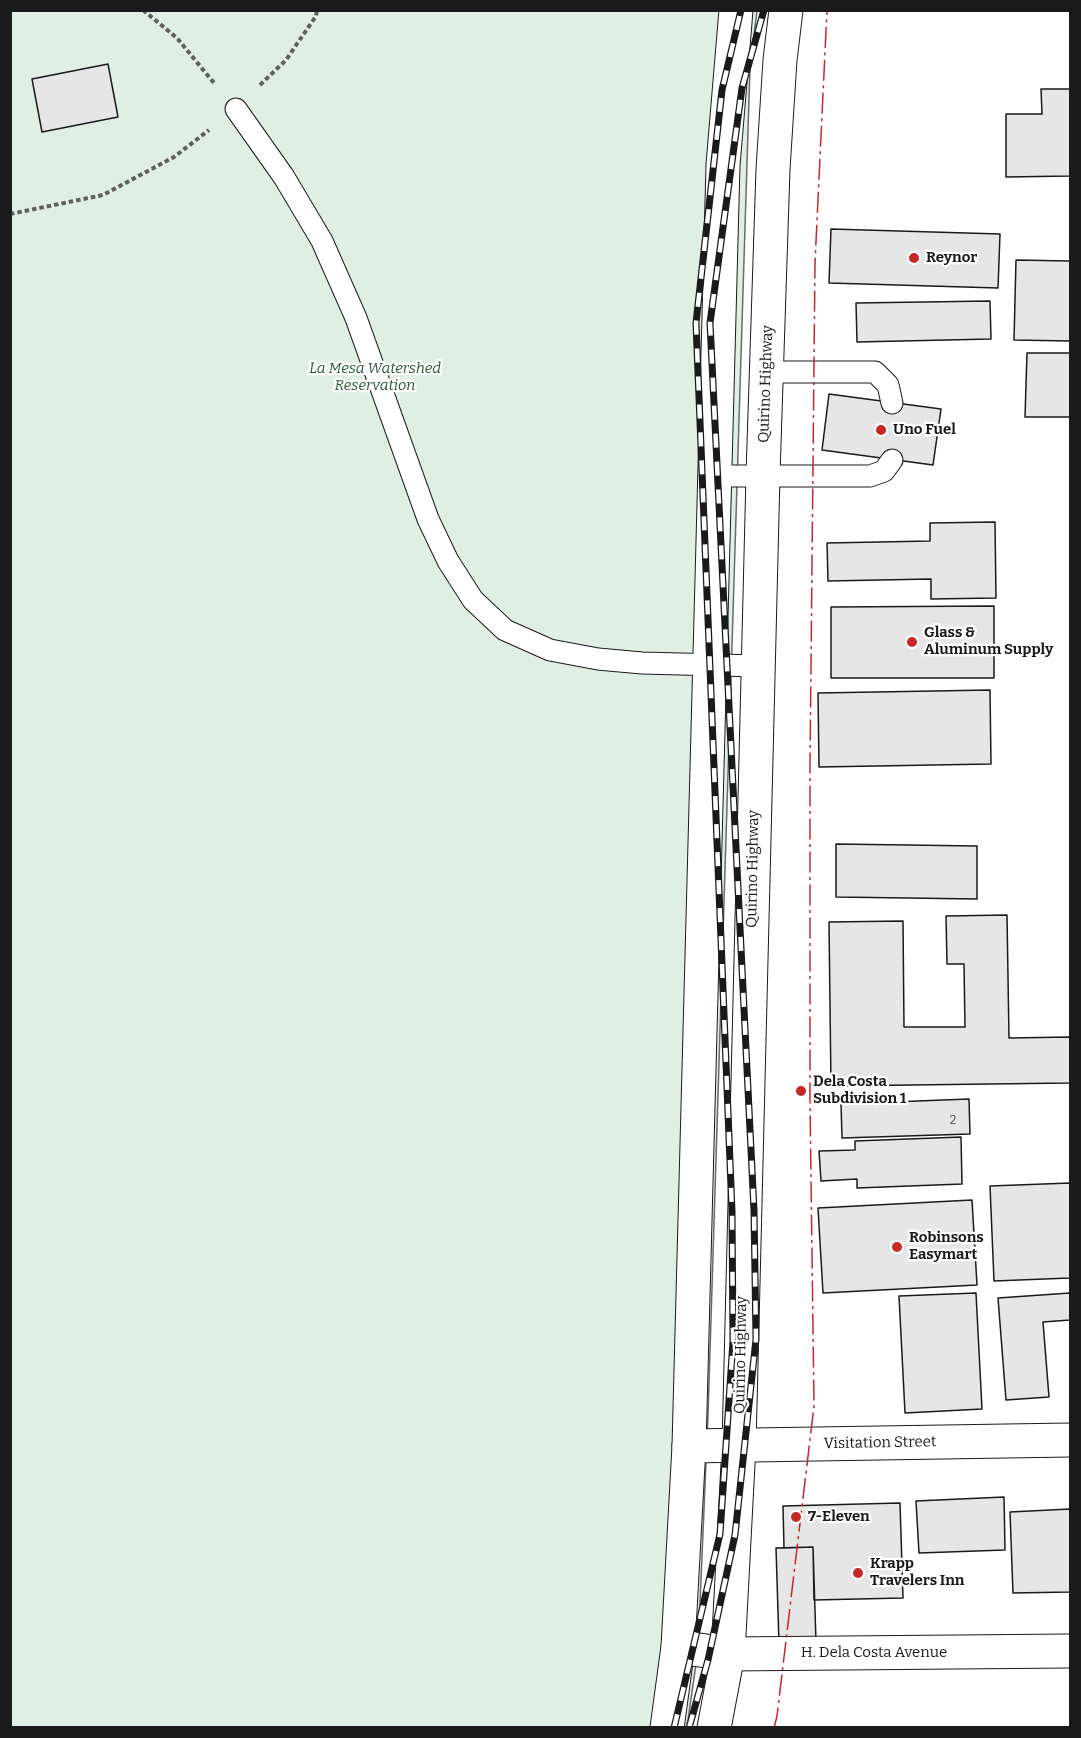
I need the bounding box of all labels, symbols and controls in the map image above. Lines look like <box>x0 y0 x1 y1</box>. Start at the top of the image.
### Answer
place label: Reynor <box>926 249 977 267</box>
marker: Reynor <box>907 251 921 265</box>
street label: Quirino Highway <box>755 325 777 443</box>
park label: La Mesa Watershed Reservation <box>309 360 441 395</box>
place label: Uno Fuel <box>893 421 956 439</box>
marker: Uno Fuel <box>874 423 888 437</box>
place label: Glass & Aluminum Supply <box>924 624 1053 659</box>
marker: Glass & Aluminum Supply <box>905 635 919 649</box>
street label: Quirino Highway <box>743 810 763 928</box>
place label: Dela Costa Subdivision 1 <box>813 1073 906 1108</box>
marker: Dela Costa Subdivision 1 <box>794 1084 808 1098</box>
house number: 2 <box>950 1114 956 1128</box>
place label: Robinsons Easymart <box>909 1229 984 1264</box>
marker: Robinsons Easymart <box>890 1240 904 1254</box>
street label: Quirino Highway <box>731 1296 751 1414</box>
street label: Visitation Street <box>824 1433 936 1453</box>
place label: 7-Eleven <box>808 1508 870 1526</box>
marker: 7-Eleven <box>789 1510 803 1524</box>
place label: Krapp Travelers Inn <box>870 1555 964 1590</box>
marker: Krapp Travelers Inn <box>851 1566 865 1580</box>
street label: H. Dela Costa Avenue <box>801 1644 947 1662</box>

